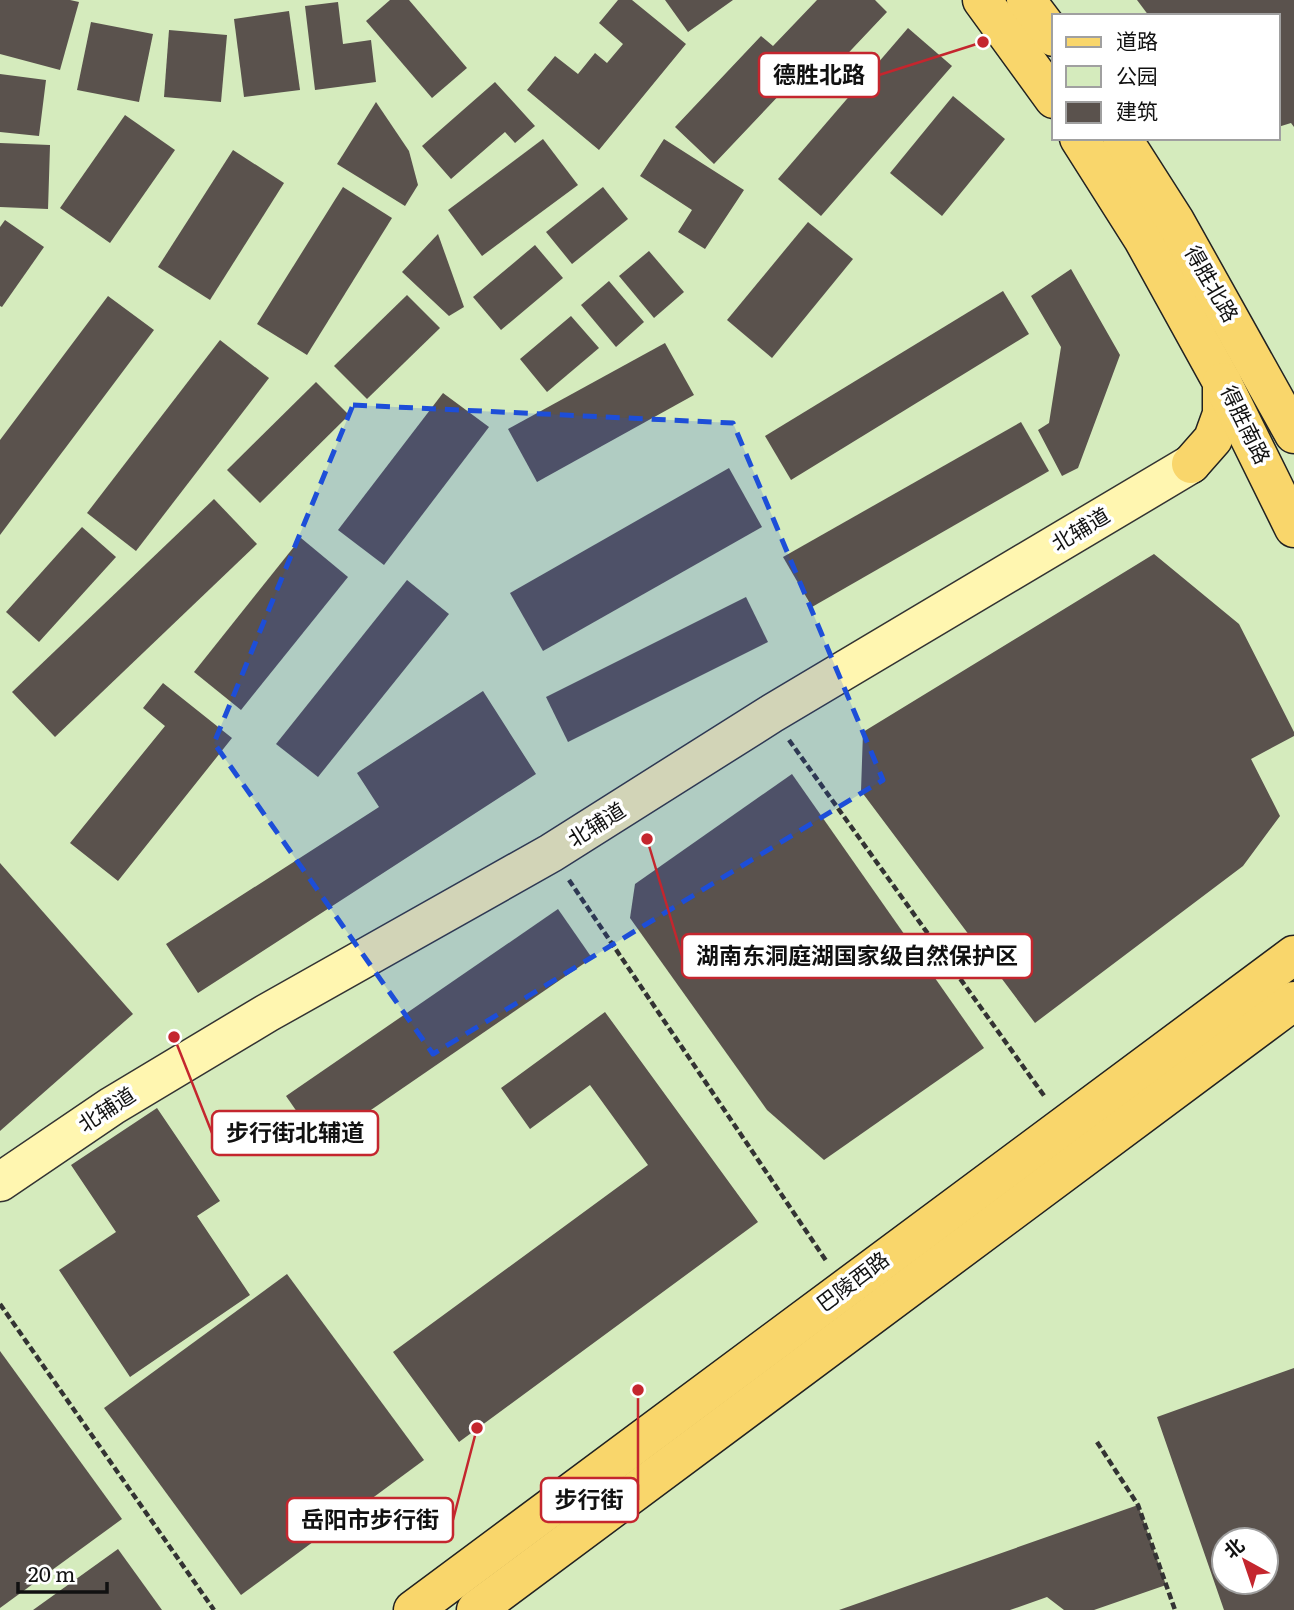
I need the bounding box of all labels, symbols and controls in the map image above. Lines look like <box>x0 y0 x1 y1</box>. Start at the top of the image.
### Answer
legend <box>1052 14 1280 140</box>
text: 道路 <box>1116 24 1158 55</box>
callout: 德胜北路 <box>759 53 879 97</box>
text: 德胜北路 <box>773 56 865 90</box>
text: 公园 <box>1116 59 1158 90</box>
text: 建筑 <box>1116 94 1158 125</box>
street label: 得胜北路 <box>1179 239 1248 327</box>
street label: 得胜南路 <box>1215 379 1280 468</box>
street label: 北辅道 <box>1045 498 1115 557</box>
street label: 北辅道 <box>561 793 631 853</box>
callout: 湖南东洞庭湖国家级自然保护区 <box>682 934 1032 978</box>
text: 湖南东洞庭湖国家级自然保护区 <box>696 937 1018 971</box>
street label: 北辅道 <box>71 1078 140 1138</box>
callout: 步行街北辅道 <box>212 1111 378 1155</box>
text: 步行街北辅道 <box>226 1114 364 1148</box>
street label: 巴陵西路 <box>809 1242 894 1318</box>
callout: 步行街 <box>541 1478 638 1522</box>
text: 步行街 <box>555 1481 624 1515</box>
callout: 岳阳市步行街 <box>287 1498 453 1542</box>
text: 岳阳市步行街 <box>301 1501 439 1535</box>
north arrow <box>1210 1526 1280 1596</box>
text: 北 <box>1217 1530 1250 1564</box>
scale bar <box>18 1550 107 1594</box>
text: 20 m <box>28 1557 75 1588</box>

